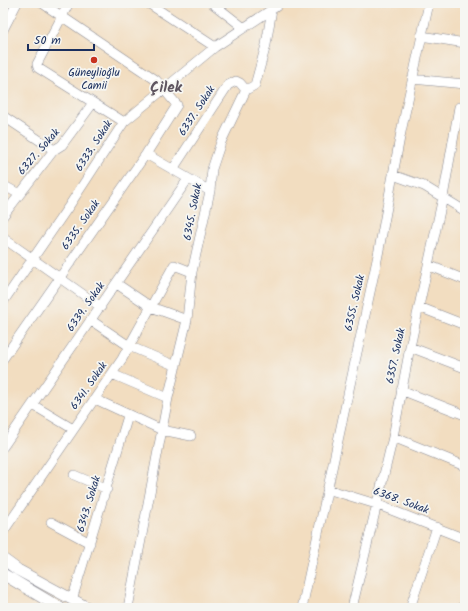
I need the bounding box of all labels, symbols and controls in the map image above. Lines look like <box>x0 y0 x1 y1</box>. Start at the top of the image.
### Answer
scale bar <box>28 26 94 52</box>
text: 50 m <box>34 31 61 50</box>
marker: Güneylioğlu Camii <box>89 55 99 65</box>
place label: Güneylioğlu Camii <box>68 64 120 95</box>
district label: Çilek <box>150 76 183 100</box>
street label: 6337. Sokak <box>174 81 221 140</box>
street label: 6333. Sokak <box>71 116 118 175</box>
street label: 6327. Sokak <box>13 124 65 179</box>
street label: 6345. Sokak <box>179 181 207 242</box>
street label: 6335. Sokak <box>57 195 105 254</box>
street label: 6355. Sokak <box>340 272 370 333</box>
street label: 6339. Sokak <box>62 278 110 336</box>
street label: 6357. Sokak <box>381 326 411 386</box>
street label: 6341. Sokak <box>66 358 113 414</box>
street label: 6343. Sokak <box>72 473 106 534</box>
street label: 6368. Sokak <box>370 483 432 520</box>

